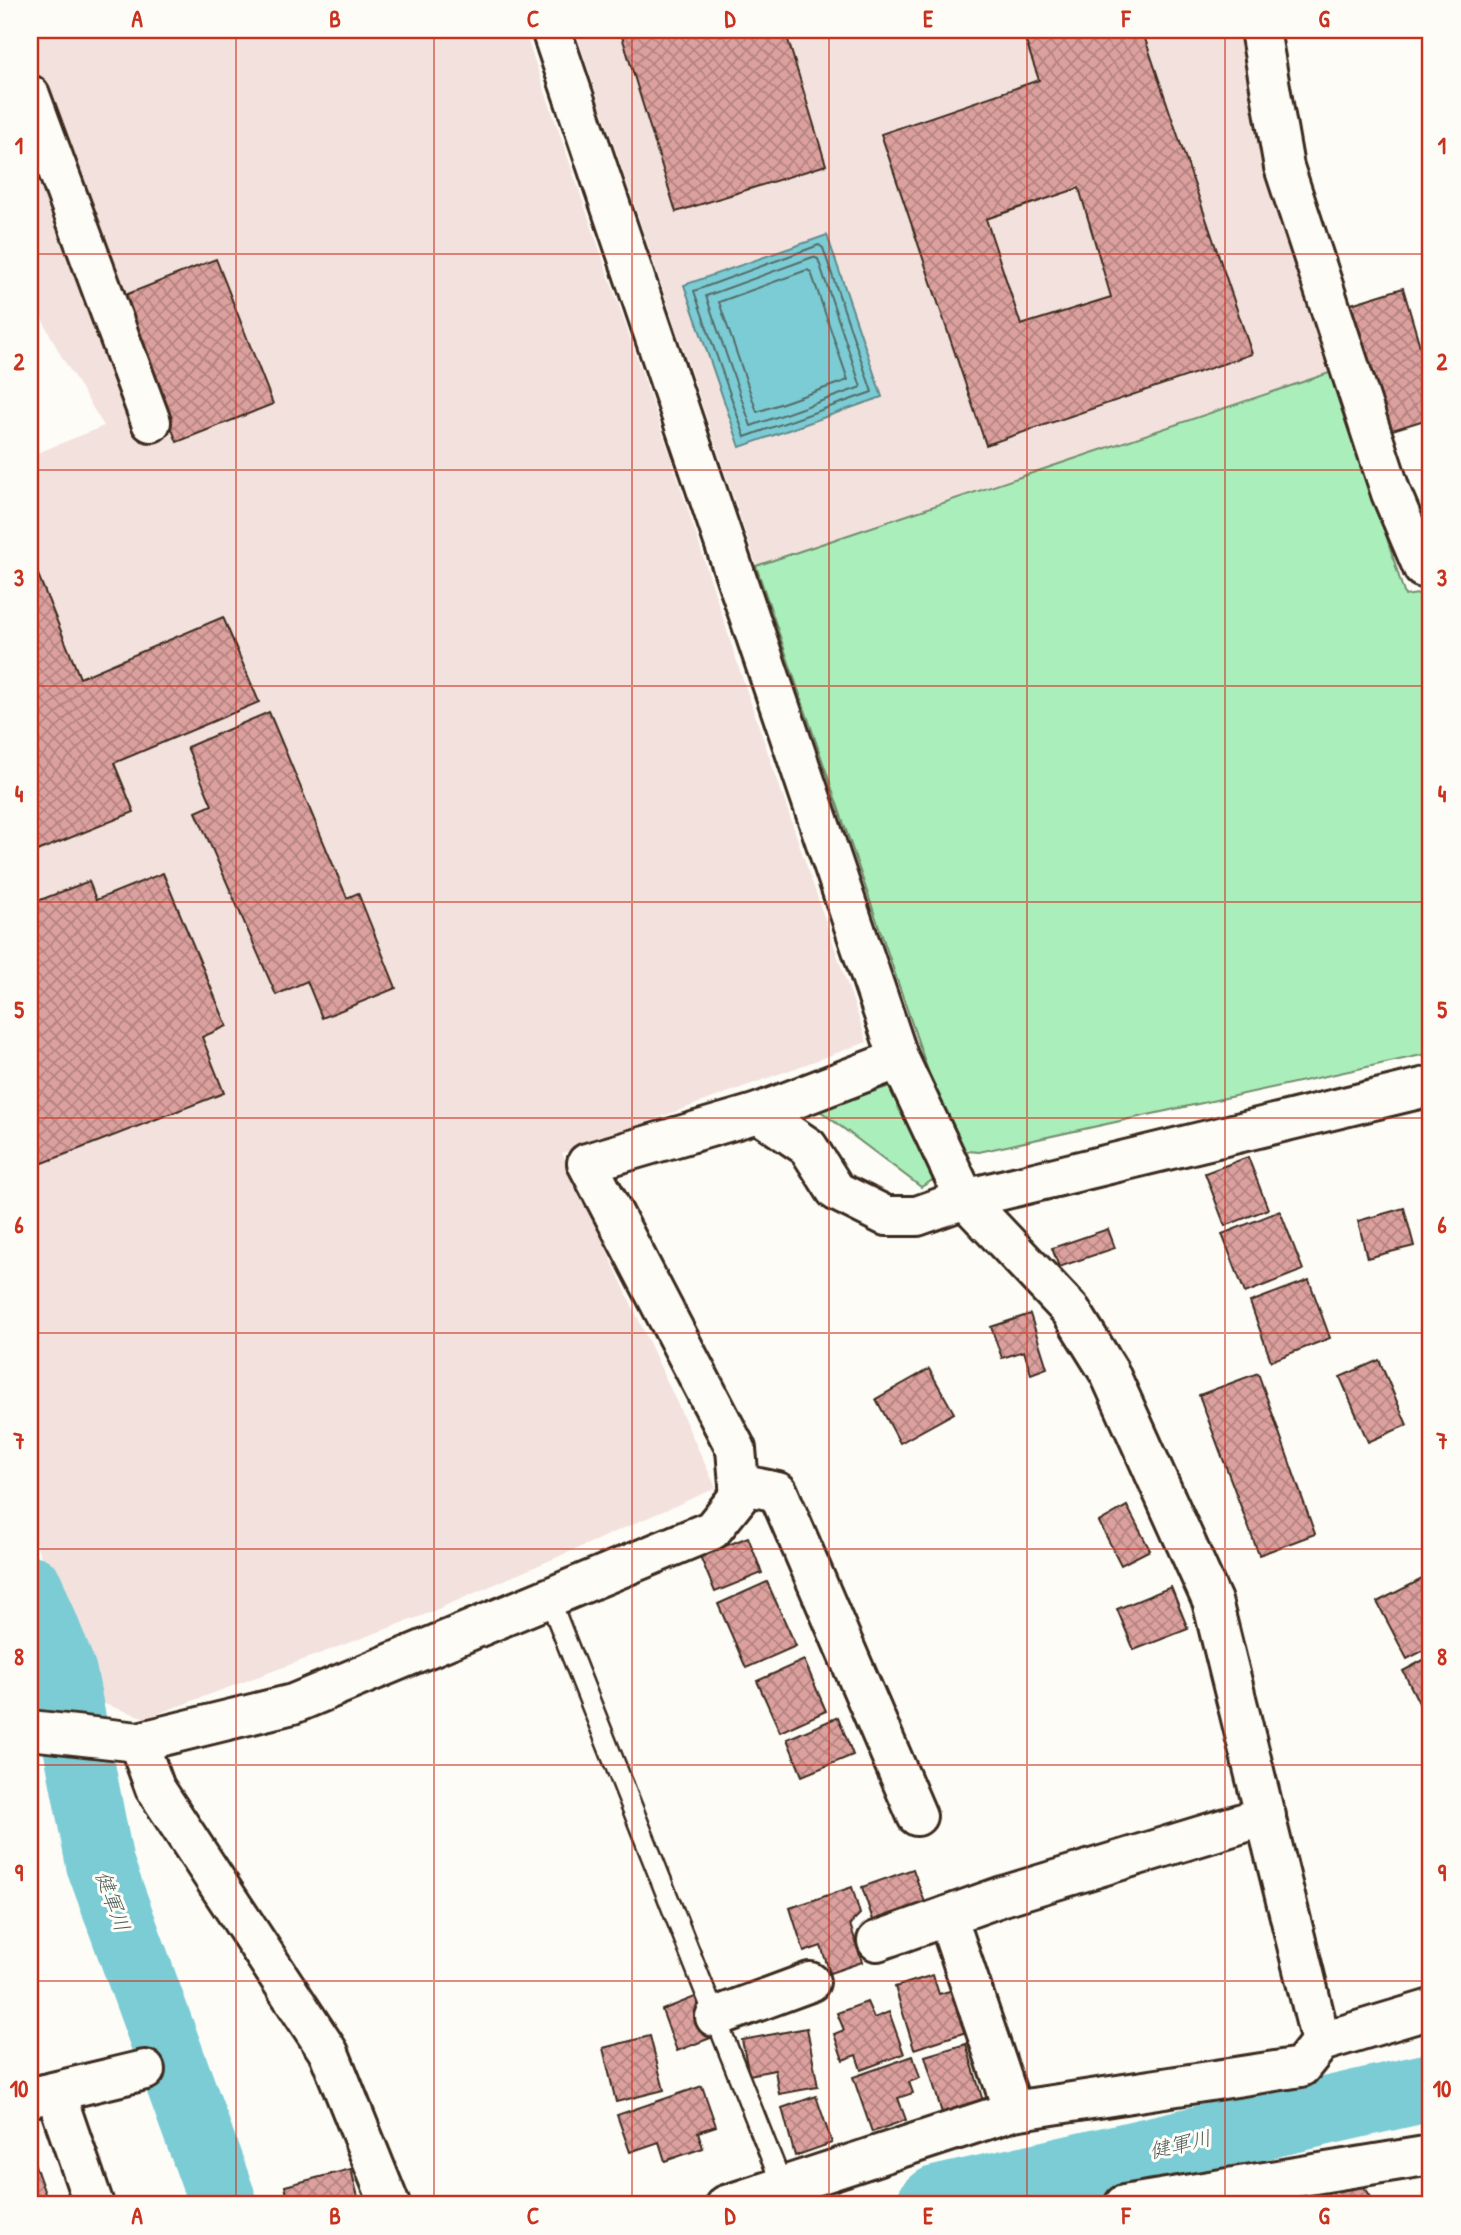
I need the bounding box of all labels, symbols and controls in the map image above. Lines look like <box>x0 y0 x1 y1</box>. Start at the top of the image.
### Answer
text: A <box>131 3 143 34</box>
text: B <box>329 3 341 34</box>
text: C <box>527 3 539 34</box>
text: D <box>725 3 737 34</box>
text: E <box>923 3 934 34</box>
text: F <box>1121 3 1132 34</box>
text: G <box>1318 3 1330 34</box>
text: 1 <box>15 130 23 161</box>
text: 1 <box>1438 130 1446 161</box>
text: 2 <box>14 346 25 377</box>
text: 2 <box>1437 346 1448 377</box>
text: 3 <box>14 562 24 593</box>
text: 3 <box>1437 562 1447 593</box>
text: 4 <box>15 778 24 809</box>
text: 4 <box>1438 778 1447 809</box>
text: 5 <box>14 994 24 1025</box>
text: 5 <box>1437 994 1447 1025</box>
text: 6 <box>14 1209 24 1240</box>
text: 6 <box>1437 1209 1447 1240</box>
text: 7 <box>12 1425 25 1456</box>
text: 7 <box>1435 1425 1448 1456</box>
text: 8 <box>14 1641 24 1672</box>
text: 8 <box>1437 1641 1447 1672</box>
text: 9 <box>15 1857 24 1888</box>
text: 9 <box>1438 1857 1447 1888</box>
water label: 健軍川 <box>89 1866 137 1936</box>
text: 10 <box>10 2073 28 2104</box>
text: 10 <box>1433 2073 1451 2104</box>
water label: 健軍川 <box>1146 2123 1214 2165</box>
text: A <box>131 2200 143 2231</box>
text: B <box>329 2200 341 2231</box>
text: C <box>527 2200 539 2231</box>
text: D <box>725 2200 737 2231</box>
text: E <box>923 2200 934 2231</box>
text: F <box>1121 2200 1132 2231</box>
text: G <box>1318 2200 1330 2231</box>

